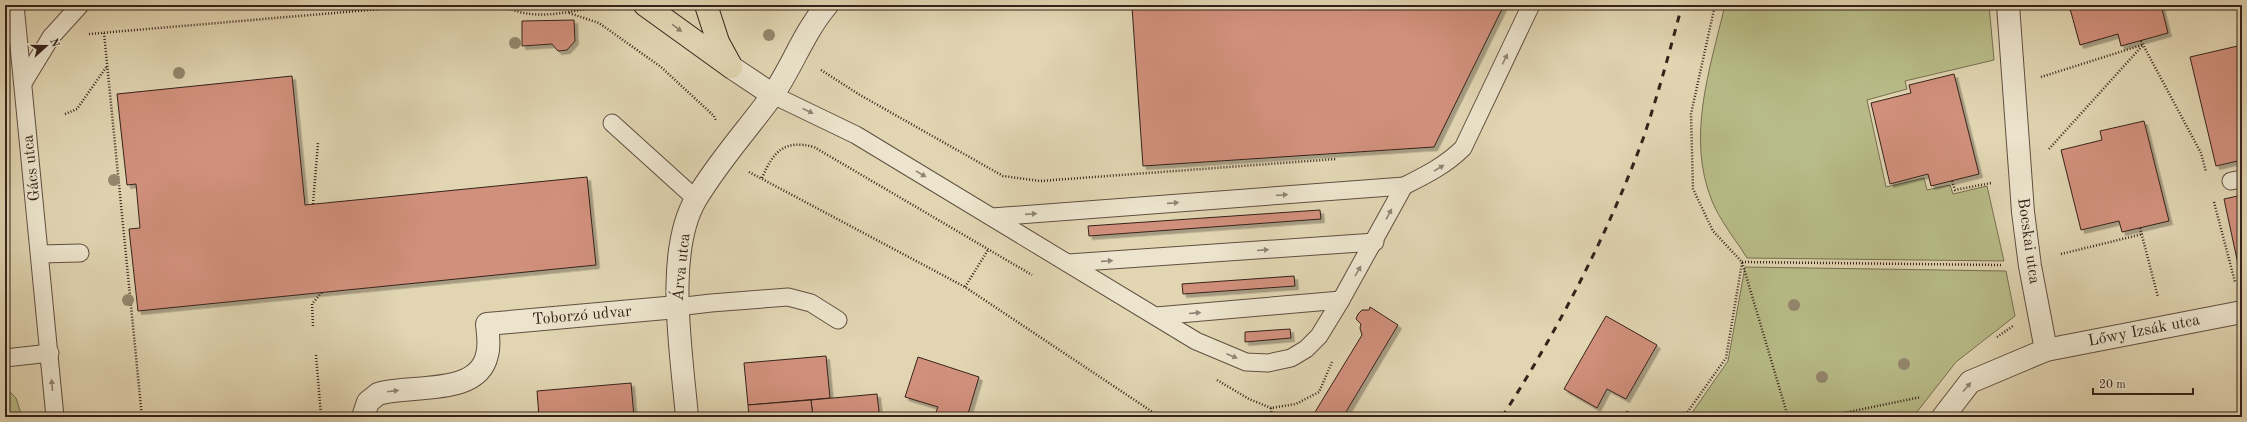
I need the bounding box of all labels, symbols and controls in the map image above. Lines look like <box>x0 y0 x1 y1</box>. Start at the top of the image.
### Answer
one-way arrow <box>671 24 682 32</box>
north arrow <box>26 26 66 66</box>
text: N <box>47 37 61 49</box>
one-way arrow <box>1502 54 1508 65</box>
one-way arrow <box>802 108 813 115</box>
street label: Gács utca <box>21 134 43 202</box>
one-way arrow <box>1434 164 1444 172</box>
one-way arrow <box>915 171 927 178</box>
one-way arrow <box>1276 192 1288 199</box>
street label: Bocskai utca <box>2014 197 2042 285</box>
one-way arrow <box>1167 200 1179 207</box>
one-way arrow <box>1386 208 1393 220</box>
one-way arrow <box>1025 211 1037 218</box>
street label: Árva utca <box>667 232 694 302</box>
one-way arrow <box>1257 247 1269 254</box>
one-way arrow <box>1101 257 1113 264</box>
one-way arrow <box>1354 265 1361 277</box>
street label: Toborzó udvar <box>532 304 633 328</box>
one-way arrow <box>1189 310 1201 316</box>
street label: Lőwy Izsák utca <box>2087 312 2201 350</box>
one-way arrow <box>1226 353 1237 359</box>
scale bar <box>2093 370 2193 396</box>
one-way arrow <box>49 379 56 391</box>
text: 20 m <box>2099 379 2126 391</box>
one-way arrow <box>1962 381 1971 392</box>
one-way arrow <box>387 388 399 394</box>

